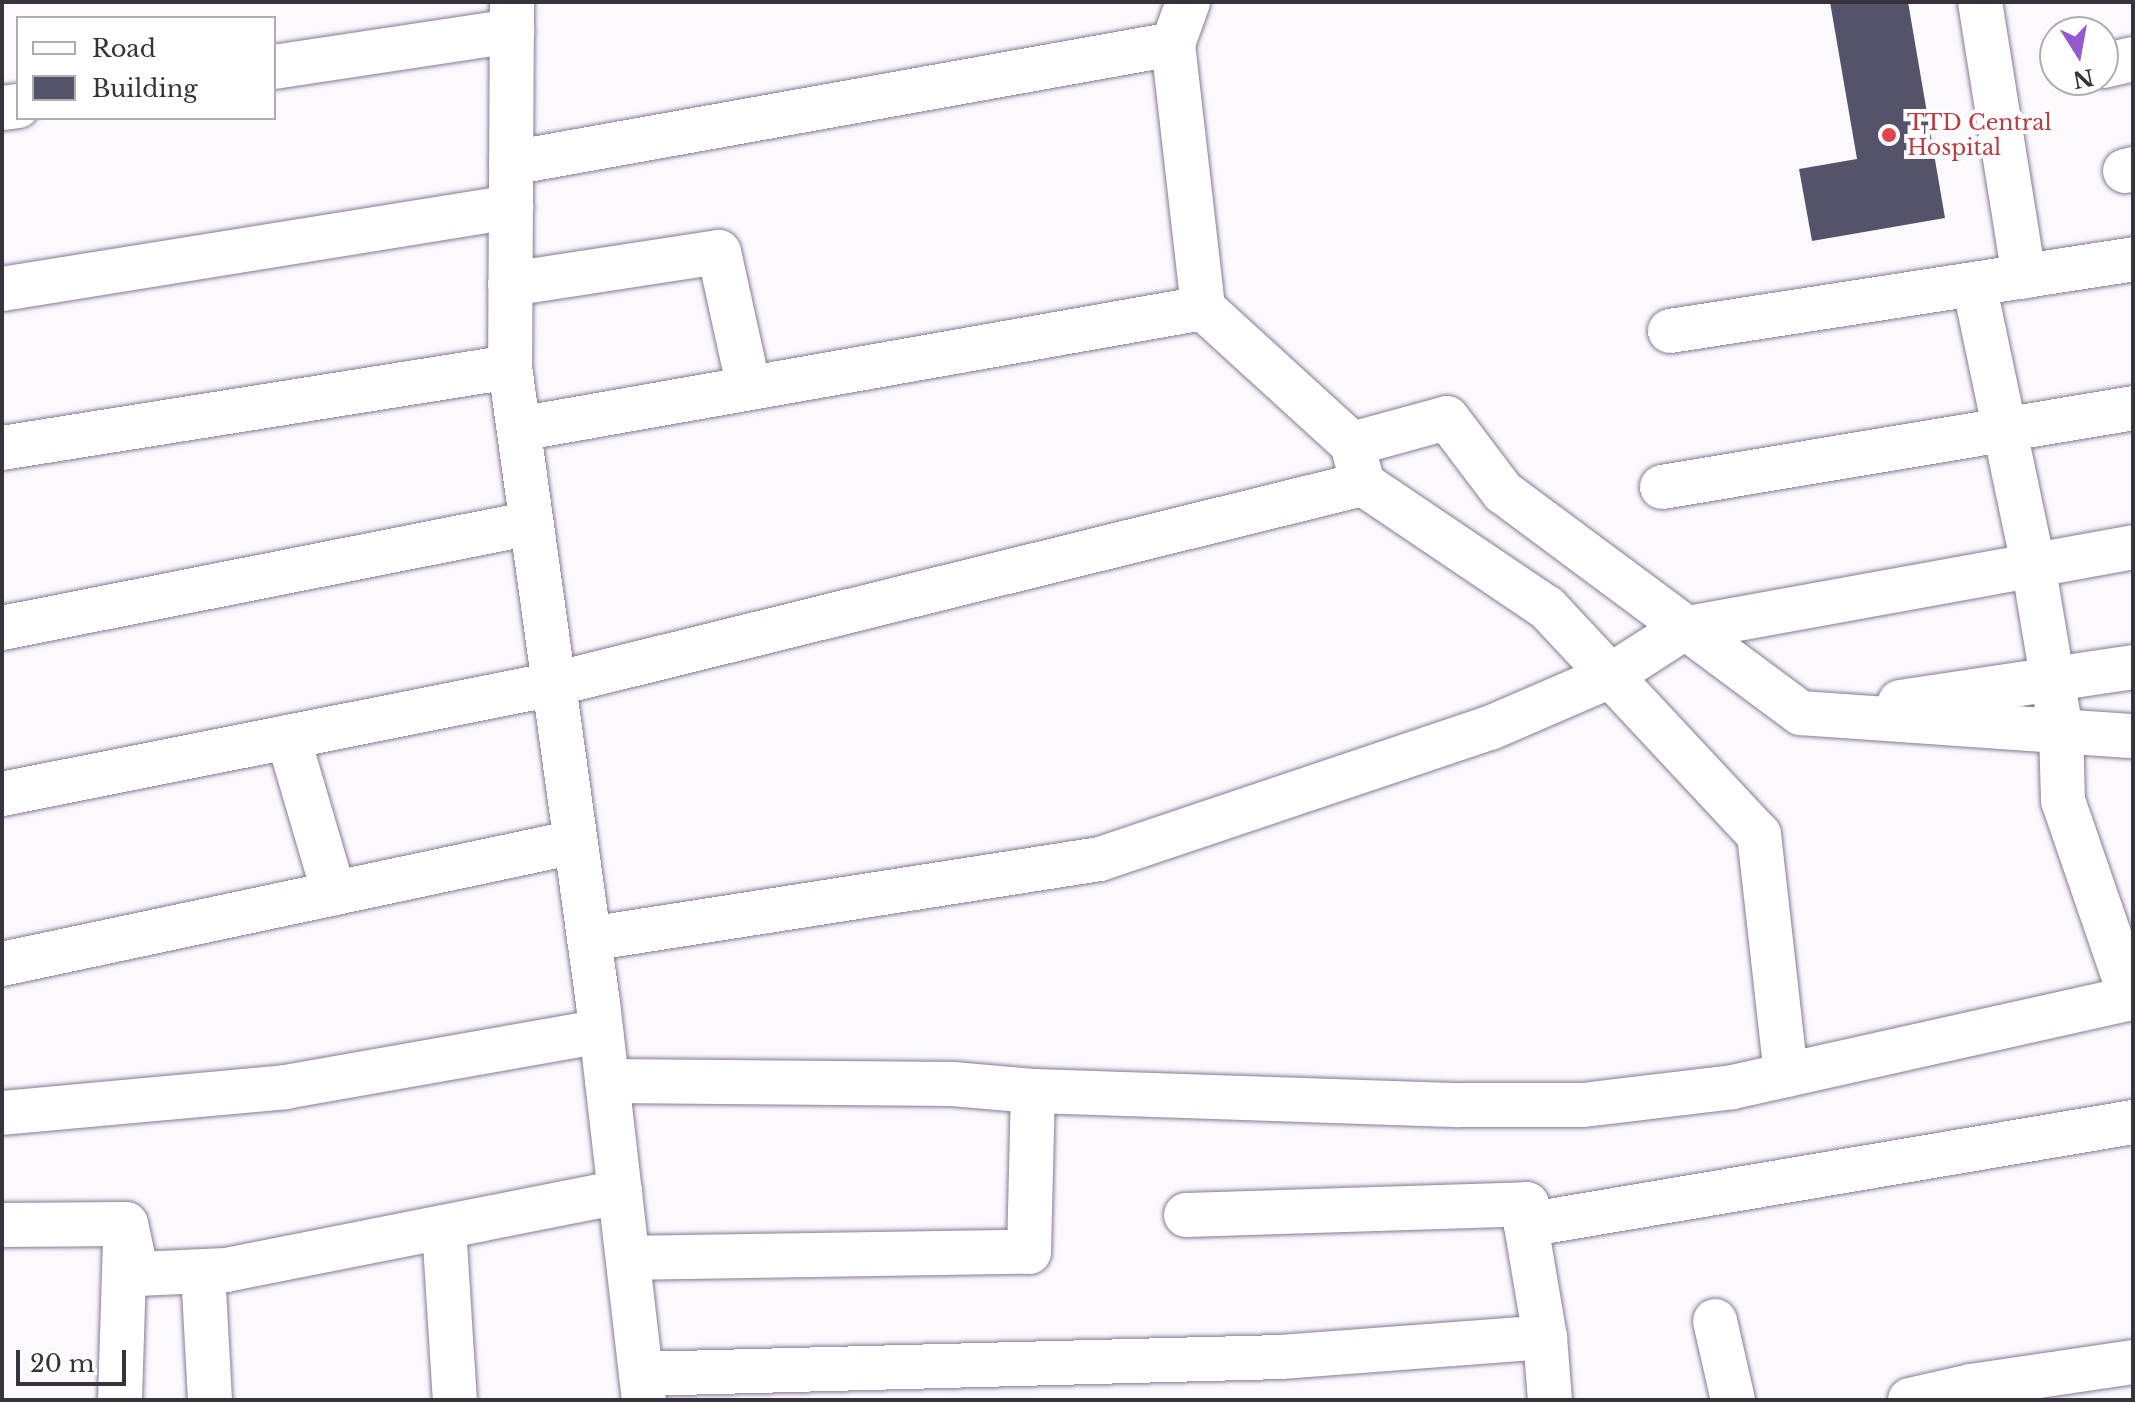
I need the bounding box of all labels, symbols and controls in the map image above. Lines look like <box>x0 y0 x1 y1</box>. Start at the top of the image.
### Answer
legend <box>16 16 276 120</box>
north arrow <box>2039 16 2119 96</box>
text: Road <box>92 34 156 63</box>
text: N <box>2071 63 2096 93</box>
text: Building <box>92 74 198 103</box>
place label: TTD Central Hospital <box>1907 109 2052 160</box>
marker: TTD Central Hospital <box>1878 124 1900 146</box>
scale bar <box>20 1334 130 1384</box>
text: 20 m <box>30 1349 95 1378</box>

